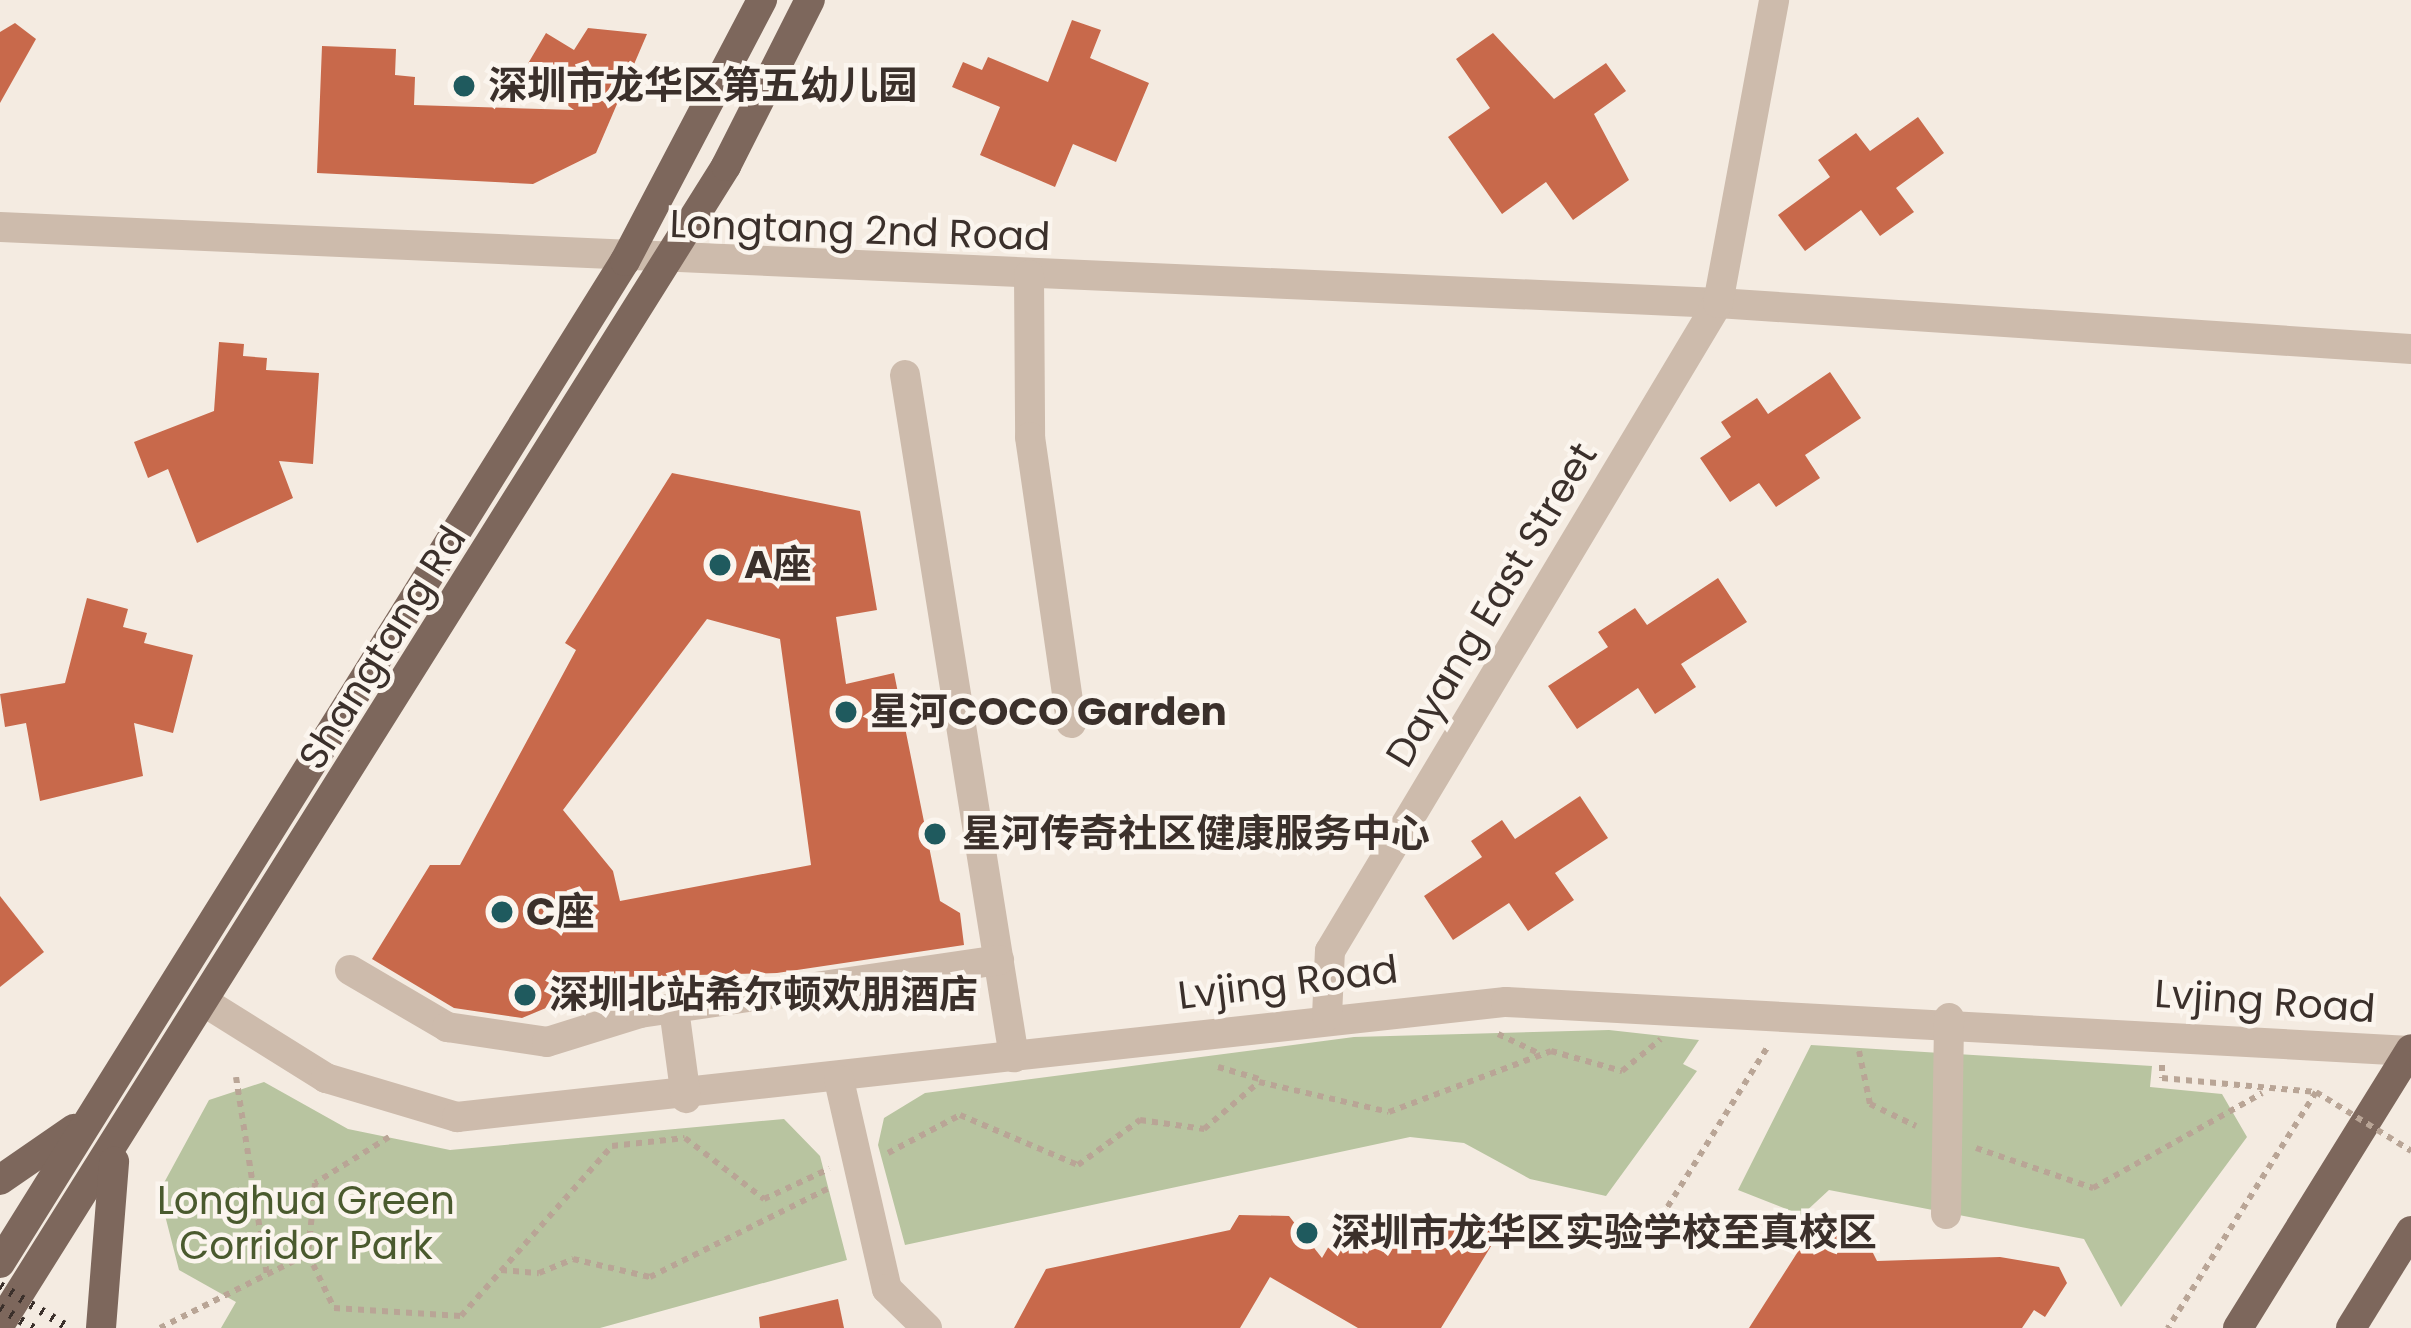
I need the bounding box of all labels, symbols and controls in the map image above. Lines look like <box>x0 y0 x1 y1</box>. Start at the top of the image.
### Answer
place label: 深圳市龙华区第五幼儿园 <box>488 63 917 109</box>
marker: 深圳市龙华区第五幼儿园 <box>451 73 477 99</box>
street label: Longtang 2nd Road <box>669 201 1051 261</box>
street label: Dayang East Street <box>1377 435 1607 775</box>
street label: Shangtang Rd <box>290 518 476 778</box>
place label: A座 <box>744 542 812 588</box>
marker: A座 <box>707 552 733 578</box>
place label: 星河COCO Garden <box>870 689 1227 735</box>
marker: 星河COCO Garden <box>833 699 859 725</box>
place label: 星河传奇社区健康服务中心 <box>962 811 1430 857</box>
marker: 星河传奇社区健康服务中心 <box>919 818 951 850</box>
place label: C座 <box>526 889 595 935</box>
marker: C座 <box>489 899 515 925</box>
street label: Lvjing Road <box>1175 946 1401 1020</box>
street label: Lvjing Road <box>2153 971 2377 1033</box>
place label: 深圳北站希尔顿欢朋酒店 <box>549 972 978 1018</box>
marker: 深圳北站希尔顿欢朋酒店 <box>512 982 538 1008</box>
park label: Longhua Green Corridor Park <box>157 1179 455 1270</box>
place label: 深圳市龙华区实验学校至真校区 <box>1331 1210 1877 1256</box>
marker: 深圳市龙华区实验学校至真校区 <box>1294 1220 1320 1246</box>

